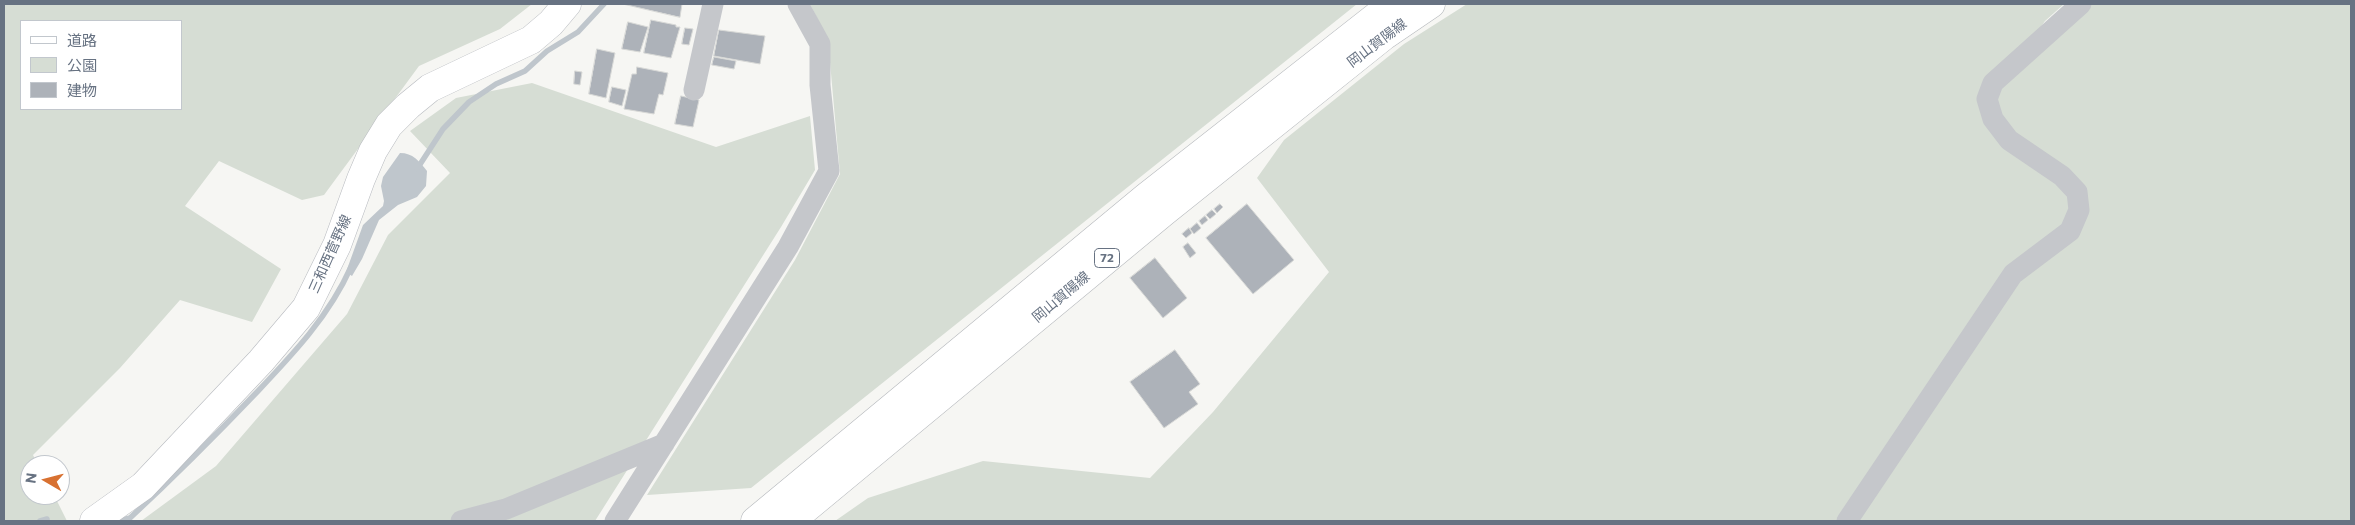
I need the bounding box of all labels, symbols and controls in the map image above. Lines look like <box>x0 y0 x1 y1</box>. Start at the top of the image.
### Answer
street label: 岡山賀陽線 <box>1344 15 1410 71</box>
legend <box>20 20 182 110</box>
text: 道路 <box>67 31 97 49</box>
text: 公園 <box>67 56 97 74</box>
text: 建物 <box>67 81 97 99</box>
street label: 三和西菅野線 <box>305 212 355 296</box>
road number: 72 <box>1094 248 1120 268</box>
street label: 岡山賀陽線 <box>1029 268 1093 326</box>
north arrow <box>20 455 70 505</box>
text: N <box>21 472 40 484</box>

